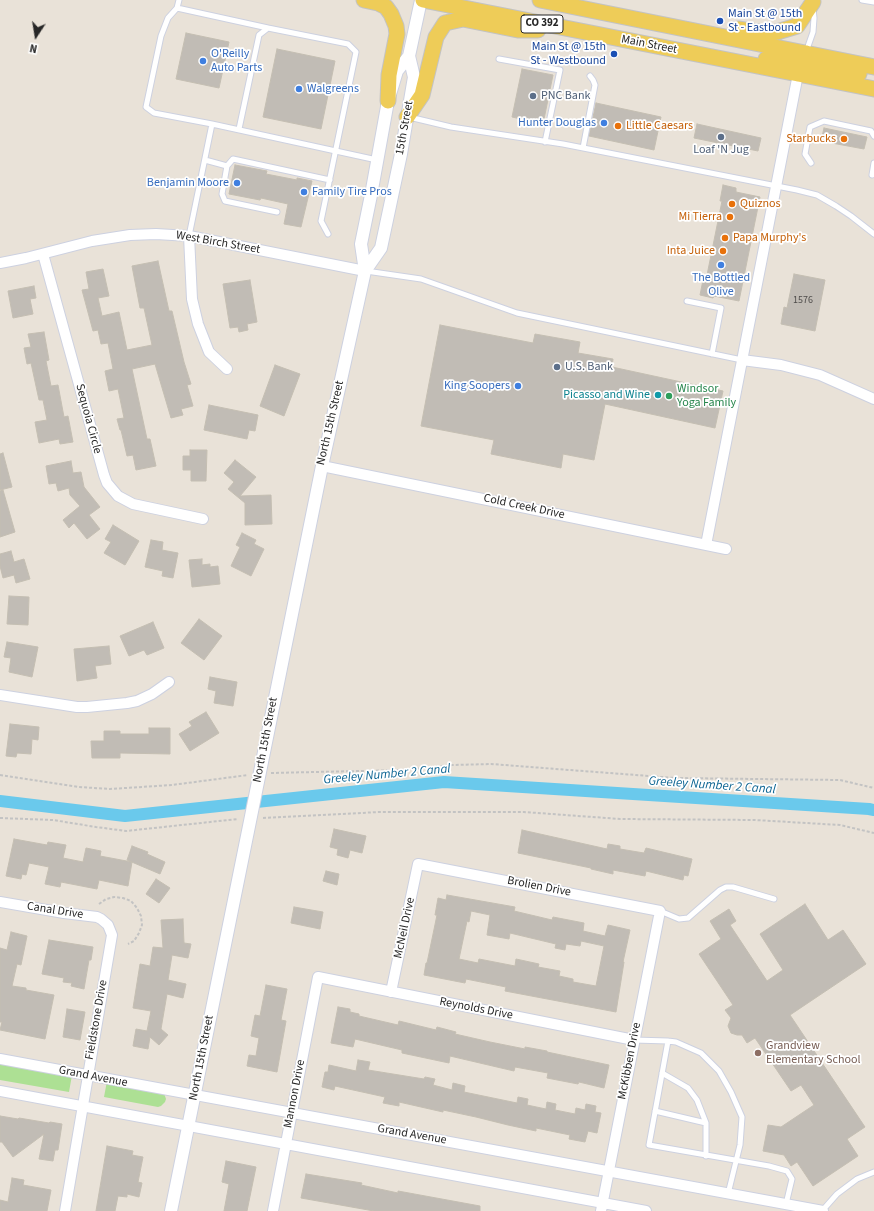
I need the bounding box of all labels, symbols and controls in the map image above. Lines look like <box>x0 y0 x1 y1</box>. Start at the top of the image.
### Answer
place label: Main St @ 15th St - Eastbound <box>728 7 802 35</box>
road number: CO 392 <box>521 15 563 33</box>
north arrow <box>16 16 56 56</box>
marker: Main St @ 15th St - Eastbound <box>715 16 725 26</box>
street label: Main Street <box>620 33 678 57</box>
text: N <box>28 40 39 56</box>
place label: Main St @ 15th St - Westbound <box>530 40 606 68</box>
place label: O'Reilly Auto Parts <box>211 47 262 75</box>
marker: Main St @ 15th St - Westbound <box>609 49 619 59</box>
marker: O'Reilly Auto Parts <box>198 56 208 66</box>
place label: Walgreens <box>307 82 359 96</box>
marker: Walgreens <box>294 84 304 94</box>
place label: PNC Bank <box>541 89 590 103</box>
marker: PNC Bank <box>528 91 538 101</box>
street label: 15th Street <box>393 100 417 156</box>
place label: Hunter Douglas <box>518 116 596 130</box>
marker: Hunter Douglas <box>599 118 609 128</box>
place label: Little Caesars <box>626 119 693 133</box>
marker: Little Caesars <box>613 121 623 131</box>
marker: Loaf 'N Jug <box>716 132 726 142</box>
place label: Starbucks <box>786 132 836 146</box>
marker: Starbucks <box>839 134 849 144</box>
place label: Loaf 'N Jug <box>693 143 749 157</box>
place label: Benjamin Moore <box>147 176 229 190</box>
marker: Benjamin Moore <box>232 178 242 188</box>
place label: Family Tire Pros <box>312 185 392 199</box>
marker: Family Tire Pros <box>299 187 309 197</box>
place label: Quiznos <box>740 197 781 211</box>
marker: Quiznos <box>727 199 737 209</box>
place label: Mi Tierra <box>678 210 722 224</box>
marker: Mi Tierra <box>725 212 735 222</box>
street label: West Birch Street <box>175 229 261 257</box>
place label: Papa Murphy's <box>733 231 806 245</box>
marker: Papa Murphy's <box>720 233 730 243</box>
place label: Inta Juice <box>667 244 715 258</box>
marker: Inta Juice <box>718 246 728 256</box>
marker: The Bottled Olive <box>716 260 726 270</box>
place label: The Bottled Olive <box>692 271 750 299</box>
house number: 1576 <box>793 295 813 307</box>
place label: U.S. Bank <box>565 360 613 374</box>
marker: U.S. Bank <box>552 362 562 372</box>
street label: North 15th Street <box>314 379 348 467</box>
place label: King Soopers <box>444 379 510 393</box>
marker: King Soopers <box>513 381 523 391</box>
street label: Sequoia Circle <box>72 382 104 456</box>
place label: Windsor Yoga Family <box>677 382 736 410</box>
place label: Picasso and Wine <box>563 388 650 402</box>
marker: Picasso and Wine <box>653 390 663 400</box>
marker: Windsor Yoga Family <box>664 391 674 401</box>
street label: Cold Creek Drive <box>482 491 566 523</box>
street label: North 15th Street <box>251 696 281 784</box>
water label: Greeley Number 2 Canal <box>323 762 451 788</box>
water label: Greeley Number 2 Canal <box>648 774 776 798</box>
street label: Brolien Drive <box>506 874 572 900</box>
street label: McNeil Drive <box>391 896 419 960</box>
street label: Canal Drive <box>26 899 84 923</box>
street label: Fieldstone Drive <box>83 979 111 1061</box>
street label: Reynolds Drive <box>438 995 514 1023</box>
street label: North 15th Street <box>187 1014 217 1102</box>
street label: McKibben Drive <box>615 1021 645 1101</box>
place label: Grandview Elementary School <box>766 1039 861 1067</box>
marker: Grandview Elementary School <box>753 1048 763 1058</box>
street label: Mannon Drive <box>281 1059 309 1129</box>
street label: Grand Avenue <box>57 1063 129 1091</box>
street label: Grand Avenue <box>376 1122 448 1148</box>

